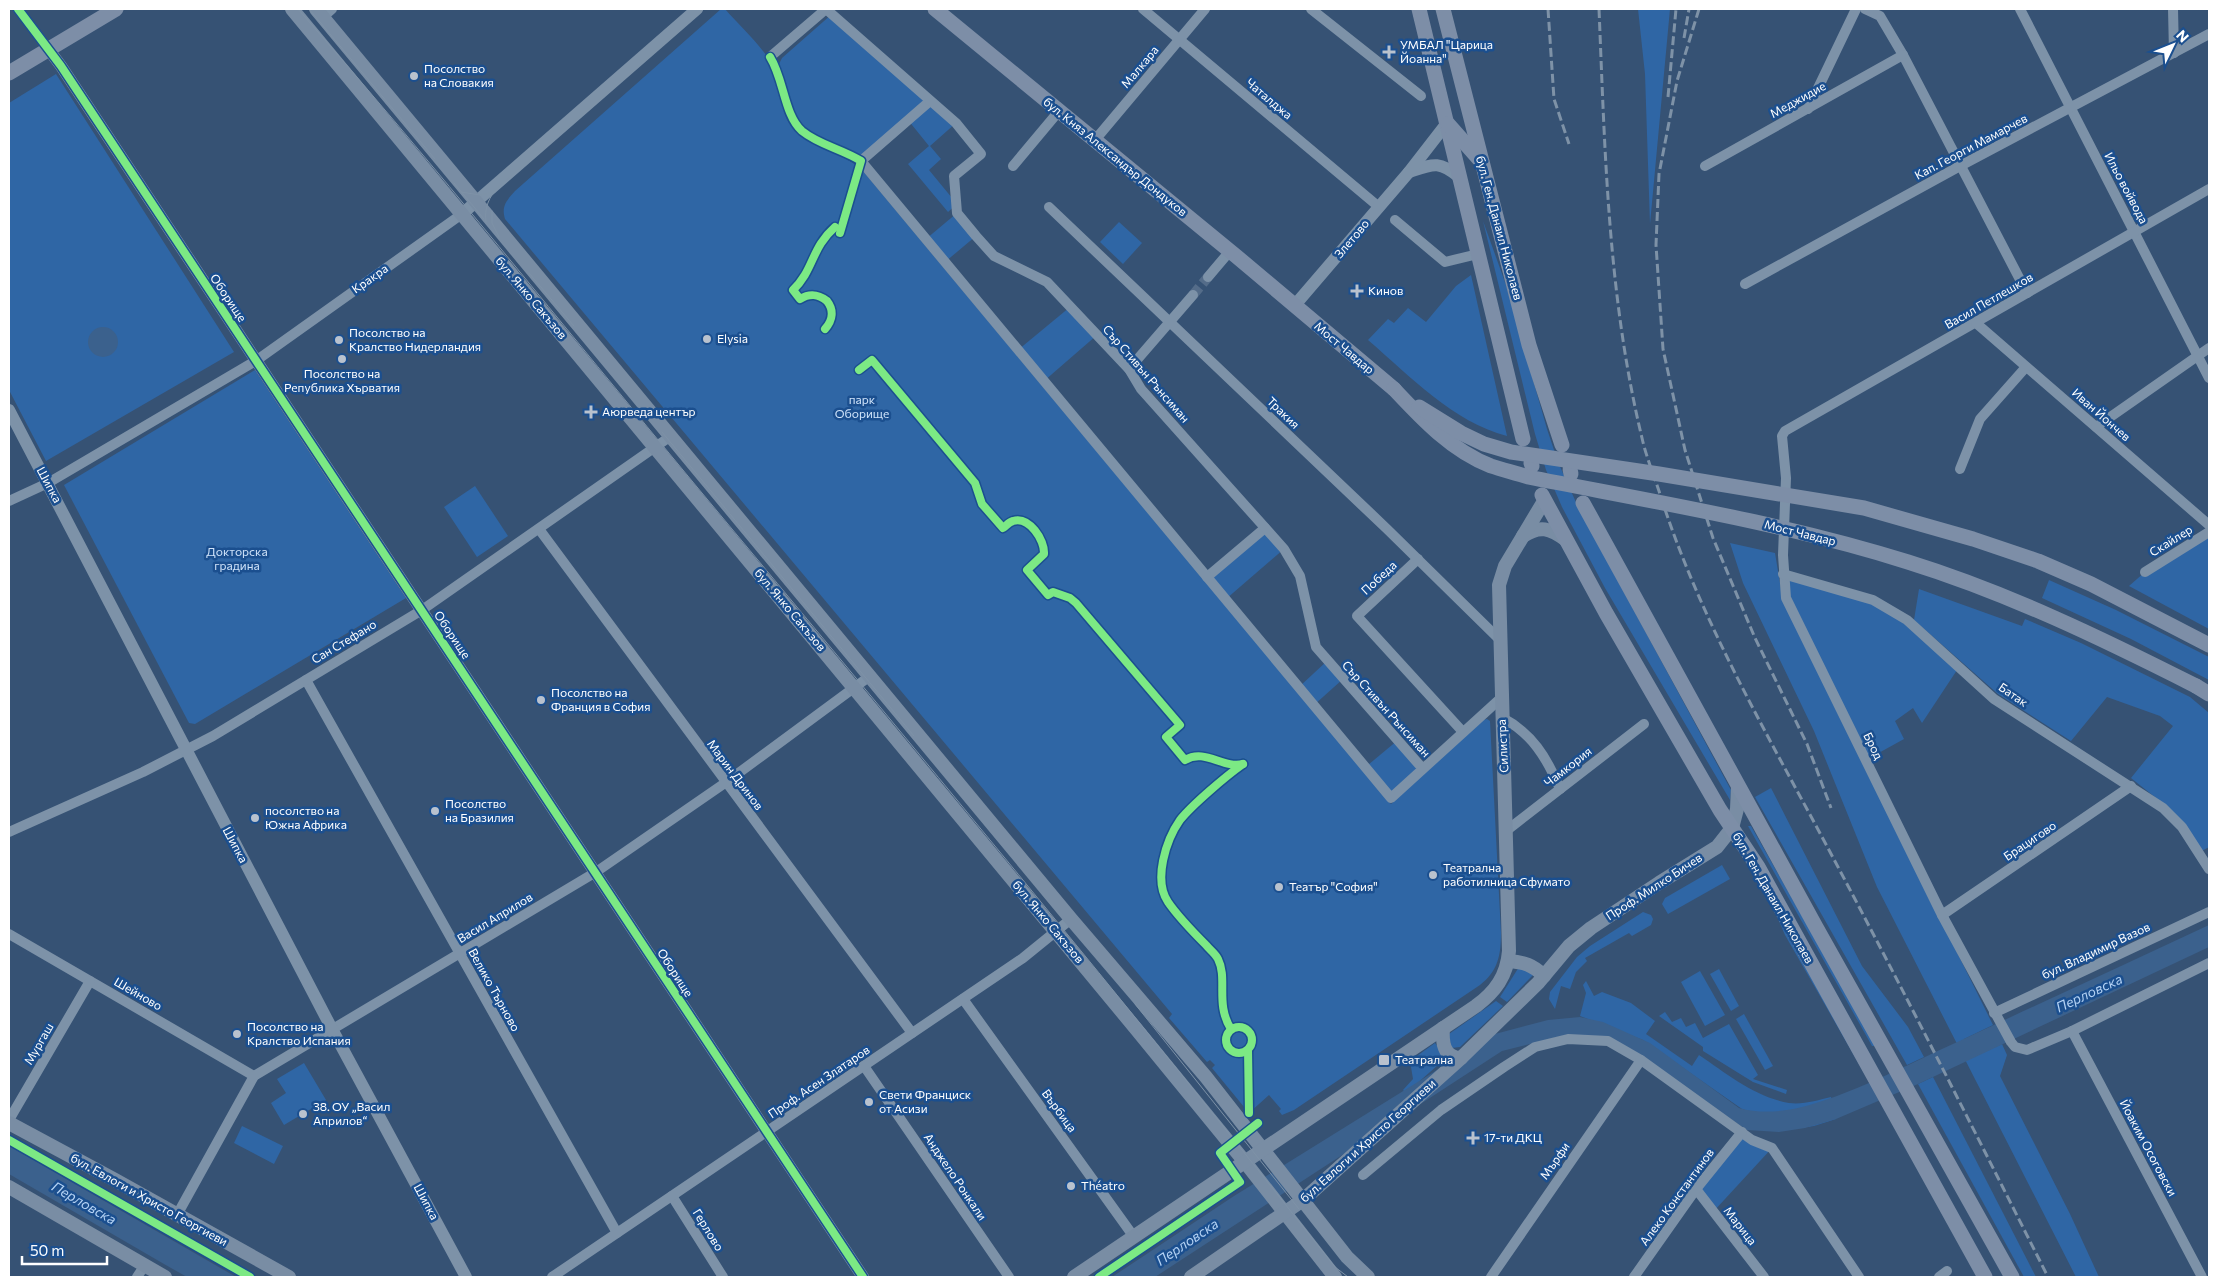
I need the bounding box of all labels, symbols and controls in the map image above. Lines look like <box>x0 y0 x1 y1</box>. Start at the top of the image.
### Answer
north arrow <box>2148 20 2198 70</box>
text: N <box>2173 26 2193 45</box>
place label: УМБАЛ "Царица Йоанна" <box>1400 37 1493 65</box>
street label: Малкара <box>1118 43 1161 90</box>
marker: УМБАЛ "Царица Йоанна" <box>1382 45 1396 59</box>
place label: Посолство на Словакия <box>424 61 494 89</box>
marker: Посолство на Словакия <box>408 70 420 82</box>
street label: Чаталджа <box>1244 75 1296 122</box>
street label: Меджидие <box>1767 78 1828 120</box>
street label: бул. Княз Александър Дондуков <box>1041 94 1190 219</box>
street label: Кап. Георги Мамарчев <box>1912 110 2029 182</box>
street label: Ильо войвода <box>2102 149 2152 226</box>
street label: бул. Ген. Данаил Николаев <box>1474 154 1526 301</box>
street label: Злетово <box>1331 216 1372 261</box>
street label: бул. Янко Сакъзов <box>493 253 570 341</box>
street label: Кракра <box>349 261 390 296</box>
street label: Васил Петлешков <box>1942 269 2035 331</box>
street label: Оборище <box>208 271 250 324</box>
place label: Кинов <box>1368 283 1403 297</box>
marker: Кинов <box>1350 284 1364 298</box>
street label: Мост Чавдар <box>1312 318 1377 376</box>
street label: Сър Стивън Рънсиман <box>1101 322 1193 425</box>
place label: Посолство на Кралство Нидерландия <box>349 325 481 353</box>
place label: Elysia <box>717 331 748 345</box>
marker: Elysia <box>701 333 713 345</box>
marker: Посолство на Кралство Нидерландия <box>333 334 345 346</box>
marker: Посолство на Република Хърватия <box>336 353 348 365</box>
place label: Посолство на Република Хърватия <box>284 366 400 394</box>
street label: Иван Йончев <box>2070 385 2134 443</box>
park label: парк Оборище <box>835 392 889 420</box>
street label: Тракия <box>1265 394 1303 431</box>
place label: Аюрведа център <box>602 404 696 418</box>
marker: Аюрведа център <box>584 405 598 419</box>
street label: Шипка <box>35 464 65 505</box>
street label: Мост Чавдар <box>1763 516 1838 548</box>
street label: Скайлер <box>2146 521 2195 559</box>
park label: Докторска градина <box>206 544 268 572</box>
street label: Победа <box>1358 557 1399 597</box>
street label: бул. Янко Сакъзов <box>752 565 829 653</box>
street label: Оборище <box>432 608 474 661</box>
street label: Сан Стефано <box>309 616 378 666</box>
street label: Сър Стивън Рънсиман <box>1340 657 1434 759</box>
street label: Батак <box>1996 679 2031 709</box>
place label: Посолство на Франция в София <box>551 685 650 713</box>
marker: Посолство на Франция в София <box>535 694 547 706</box>
street label: Силистра <box>1494 719 1510 773</box>
street label: Брод <box>1861 730 1886 762</box>
street label: Марин Дринов <box>705 737 767 812</box>
street label: Чамкория <box>1541 743 1594 789</box>
place label: Посолство на Бразилия <box>445 796 514 824</box>
place label: посолство на Южна Африка <box>265 803 347 831</box>
marker: Посолство на Бразилия <box>429 805 441 817</box>
marker: посолство на Южна Африка <box>249 812 261 824</box>
street label: Брацигово <box>2000 817 2058 863</box>
street label: Шипка <box>221 824 251 865</box>
street label: бул. Ген. Данаил Николаев <box>1731 830 1817 965</box>
street label: Проф. Милко Бичев <box>1603 850 1704 922</box>
place label: Театрална работилница Сфумато <box>1443 860 1570 888</box>
marker: Театрална работилница Сфумато <box>1427 869 1439 881</box>
street label: бул. Янко Сакъзов <box>1010 877 1087 965</box>
place label: Театър "София" <box>1289 879 1378 893</box>
marker: Театър "София" <box>1273 881 1285 893</box>
street label: Васил Априлов <box>454 889 535 945</box>
street label: бул. Владимир Вазов <box>2039 919 2152 981</box>
street label: Велико Търново <box>466 946 523 1033</box>
street label: Оборище <box>655 946 697 999</box>
water label: Перловска <box>2053 970 2125 1015</box>
street label: Шейново <box>112 974 165 1013</box>
place label: Посолство на Кралство Испания <box>247 1019 351 1047</box>
street label: Мургаш <box>21 1020 56 1067</box>
marker: Посолство на Кралство Испания <box>231 1028 243 1040</box>
street label: Проф. Асен Златаров <box>765 1042 872 1120</box>
place label: Театрална <box>1395 1052 1453 1066</box>
marker: Театрална <box>1377 1053 1391 1067</box>
street label: бул. Евлоги и Христо Георгиеви <box>1297 1076 1438 1205</box>
street label: Върбица <box>1040 1086 1080 1135</box>
place label: Свети Франциск от Асизи <box>879 1087 972 1115</box>
marker: Свети Франциск от Асизи <box>863 1096 875 1108</box>
street label: Йоаким Осоговски <box>2117 1097 2180 1198</box>
place label: 38. ОУ „Васил Априлов“ <box>313 1099 390 1127</box>
marker: 38. ОУ „Васил Априлов“ <box>297 1108 309 1120</box>
street label: Анджело Ронкали <box>922 1130 990 1223</box>
place label: 17-ти ДКЦ <box>1484 1130 1542 1144</box>
marker: 17-ти ДКЦ <box>1466 1131 1480 1145</box>
street label: Мърфи <box>1536 1139 1572 1182</box>
street label: Алеко Константинов <box>1636 1145 1716 1248</box>
street label: бул. Евлоги и Христо Георгиеви <box>69 1150 230 1248</box>
water label: Перловска <box>49 1177 119 1228</box>
place label: Théatro <box>1081 1178 1125 1192</box>
marker: Théatro <box>1065 1180 1077 1192</box>
street label: Шипка <box>412 1181 442 1222</box>
street label: Марица <box>1722 1203 1760 1247</box>
street label: Герлово <box>691 1206 727 1253</box>
water label: Перловска <box>1152 1215 1221 1269</box>
scale bar <box>22 1234 108 1266</box>
text: 50 m <box>30 1241 64 1259</box>

